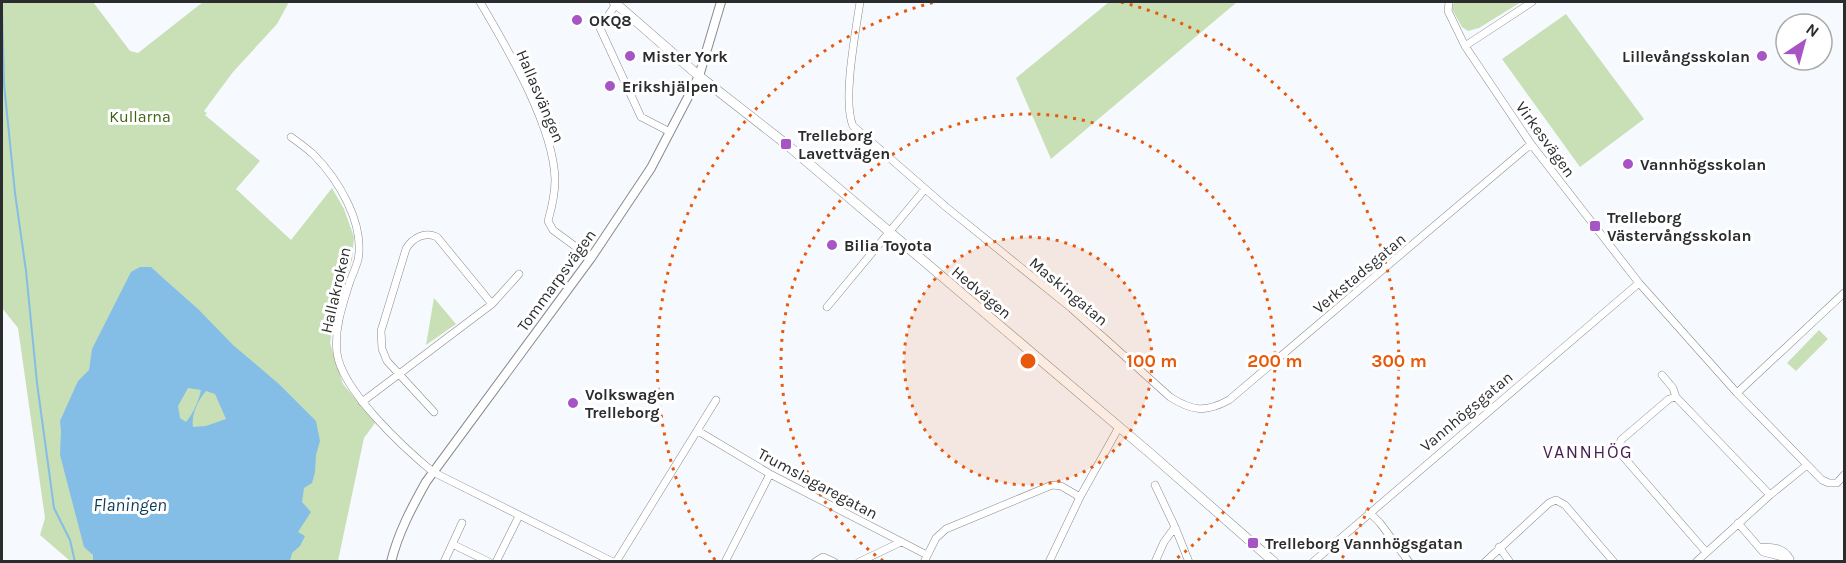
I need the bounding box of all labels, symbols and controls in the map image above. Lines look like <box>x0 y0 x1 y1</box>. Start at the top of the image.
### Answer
place label: OKQ8 <box>589 11 632 30</box>
north arrow <box>1774 12 1834 72</box>
marker: OKQ8 <box>570 13 584 27</box>
text: N <box>1802 19 1823 41</box>
street label: Hallasvängen <box>512 47 569 146</box>
place label: Mister York <box>642 47 728 66</box>
place label: Lillevångsskolan <box>1622 47 1750 66</box>
marker: Mister York <box>623 49 637 63</box>
marker: Lillevångsskolan <box>1755 49 1769 63</box>
place label: Erikshjälpen <box>622 77 719 96</box>
marker: Erikshjälpen <box>603 79 617 93</box>
street label: Virkesvägen <box>1512 98 1579 181</box>
park label: Kullarna <box>109 107 171 126</box>
place label: Trelleborg Lavettvägen <box>798 126 890 163</box>
marker: Trelleborg Lavettvägen <box>779 137 793 151</box>
place label: Vannhögsskolan <box>1640 155 1766 174</box>
marker: Vannhögsskolan <box>1621 157 1635 171</box>
place label: Trelleborg Västervångsskolan <box>1607 208 1751 245</box>
marker: Trelleborg Västervångsskolan <box>1588 219 1602 233</box>
street label: Tommarpsvägen <box>513 226 600 335</box>
street label: Verkstadsgatan <box>1309 229 1409 318</box>
place label: Bilia Toyota <box>844 236 932 255</box>
marker: Bilia Toyota <box>825 238 839 252</box>
street label: Hallakroken <box>316 245 355 335</box>
street label: Maskingatan <box>1026 253 1112 330</box>
street label: Hedvägen <box>948 262 1015 323</box>
text: 100 m <box>1127 350 1177 372</box>
text: 200 m <box>1247 350 1303 372</box>
text: 300 m <box>1371 350 1427 372</box>
centre of rings <box>1018 351 1038 371</box>
street label: Vannhögsgatan <box>1416 367 1516 456</box>
place label: Volkswagen Trelleborg <box>585 385 675 422</box>
marker: Volkswagen Trelleborg <box>566 396 580 410</box>
district label: VANNHÖG <box>1543 441 1633 463</box>
street label: Trumslagaregatan <box>755 444 881 523</box>
water label: Flaningen <box>93 494 167 516</box>
place label: Trelleborg Vannhögsgatan <box>1265 534 1463 553</box>
marker: Trelleborg Vannhögsgatan <box>1246 536 1260 550</box>

